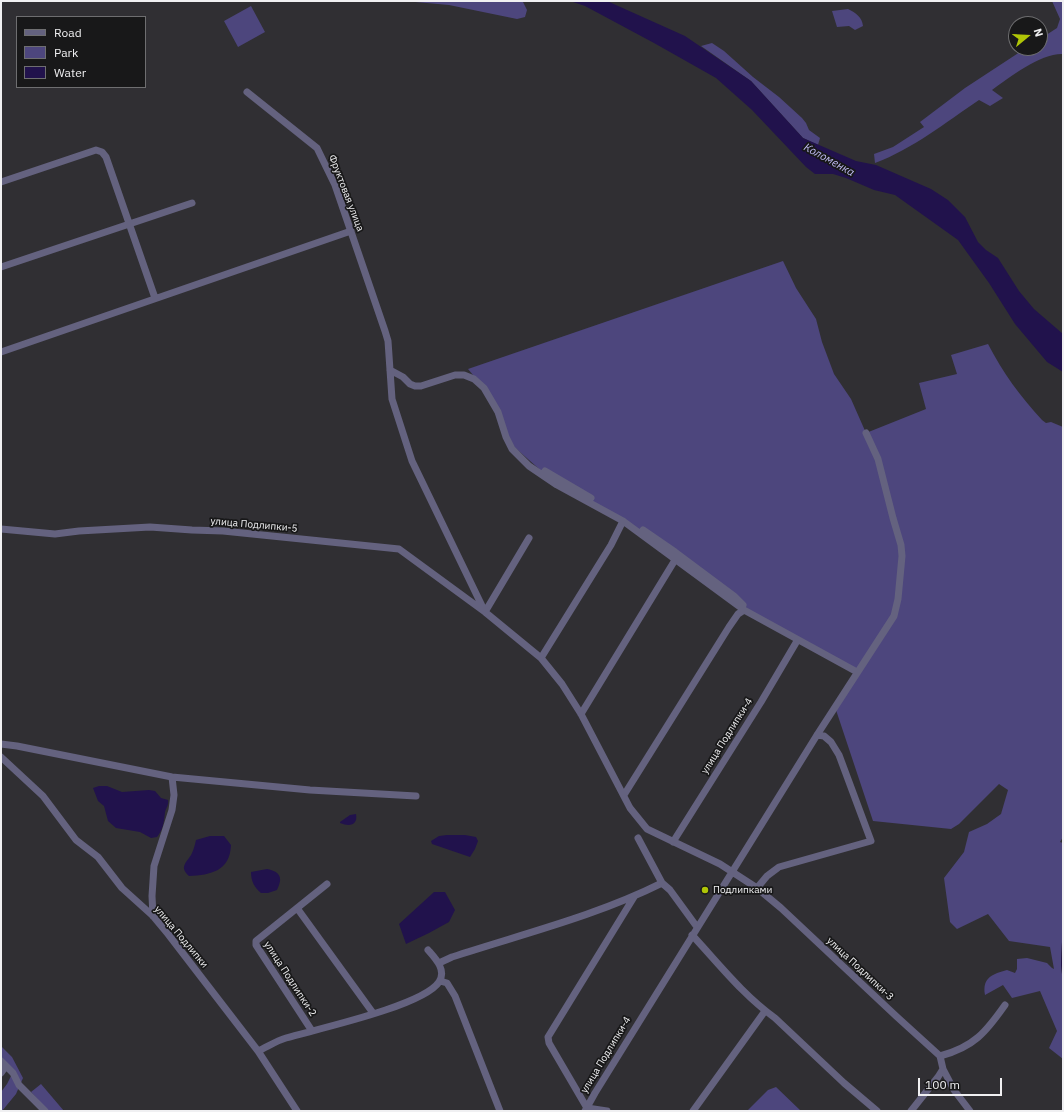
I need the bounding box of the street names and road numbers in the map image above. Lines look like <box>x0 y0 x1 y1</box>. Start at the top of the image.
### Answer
street label: Фруктовая улица <box>326 153 366 233</box>
street label: улица Подлипки-5 <box>210 515 298 535</box>
street label: улица Подлипки-4 <box>699 696 755 776</box>
street label: улица Подлипки <box>152 904 210 970</box>
street label: улица Подлипки-3 <box>824 935 896 1003</box>
street label: улица Подлипки-2 <box>261 939 319 1019</box>
street label: улица Подлипки-4 <box>578 1015 634 1095</box>

